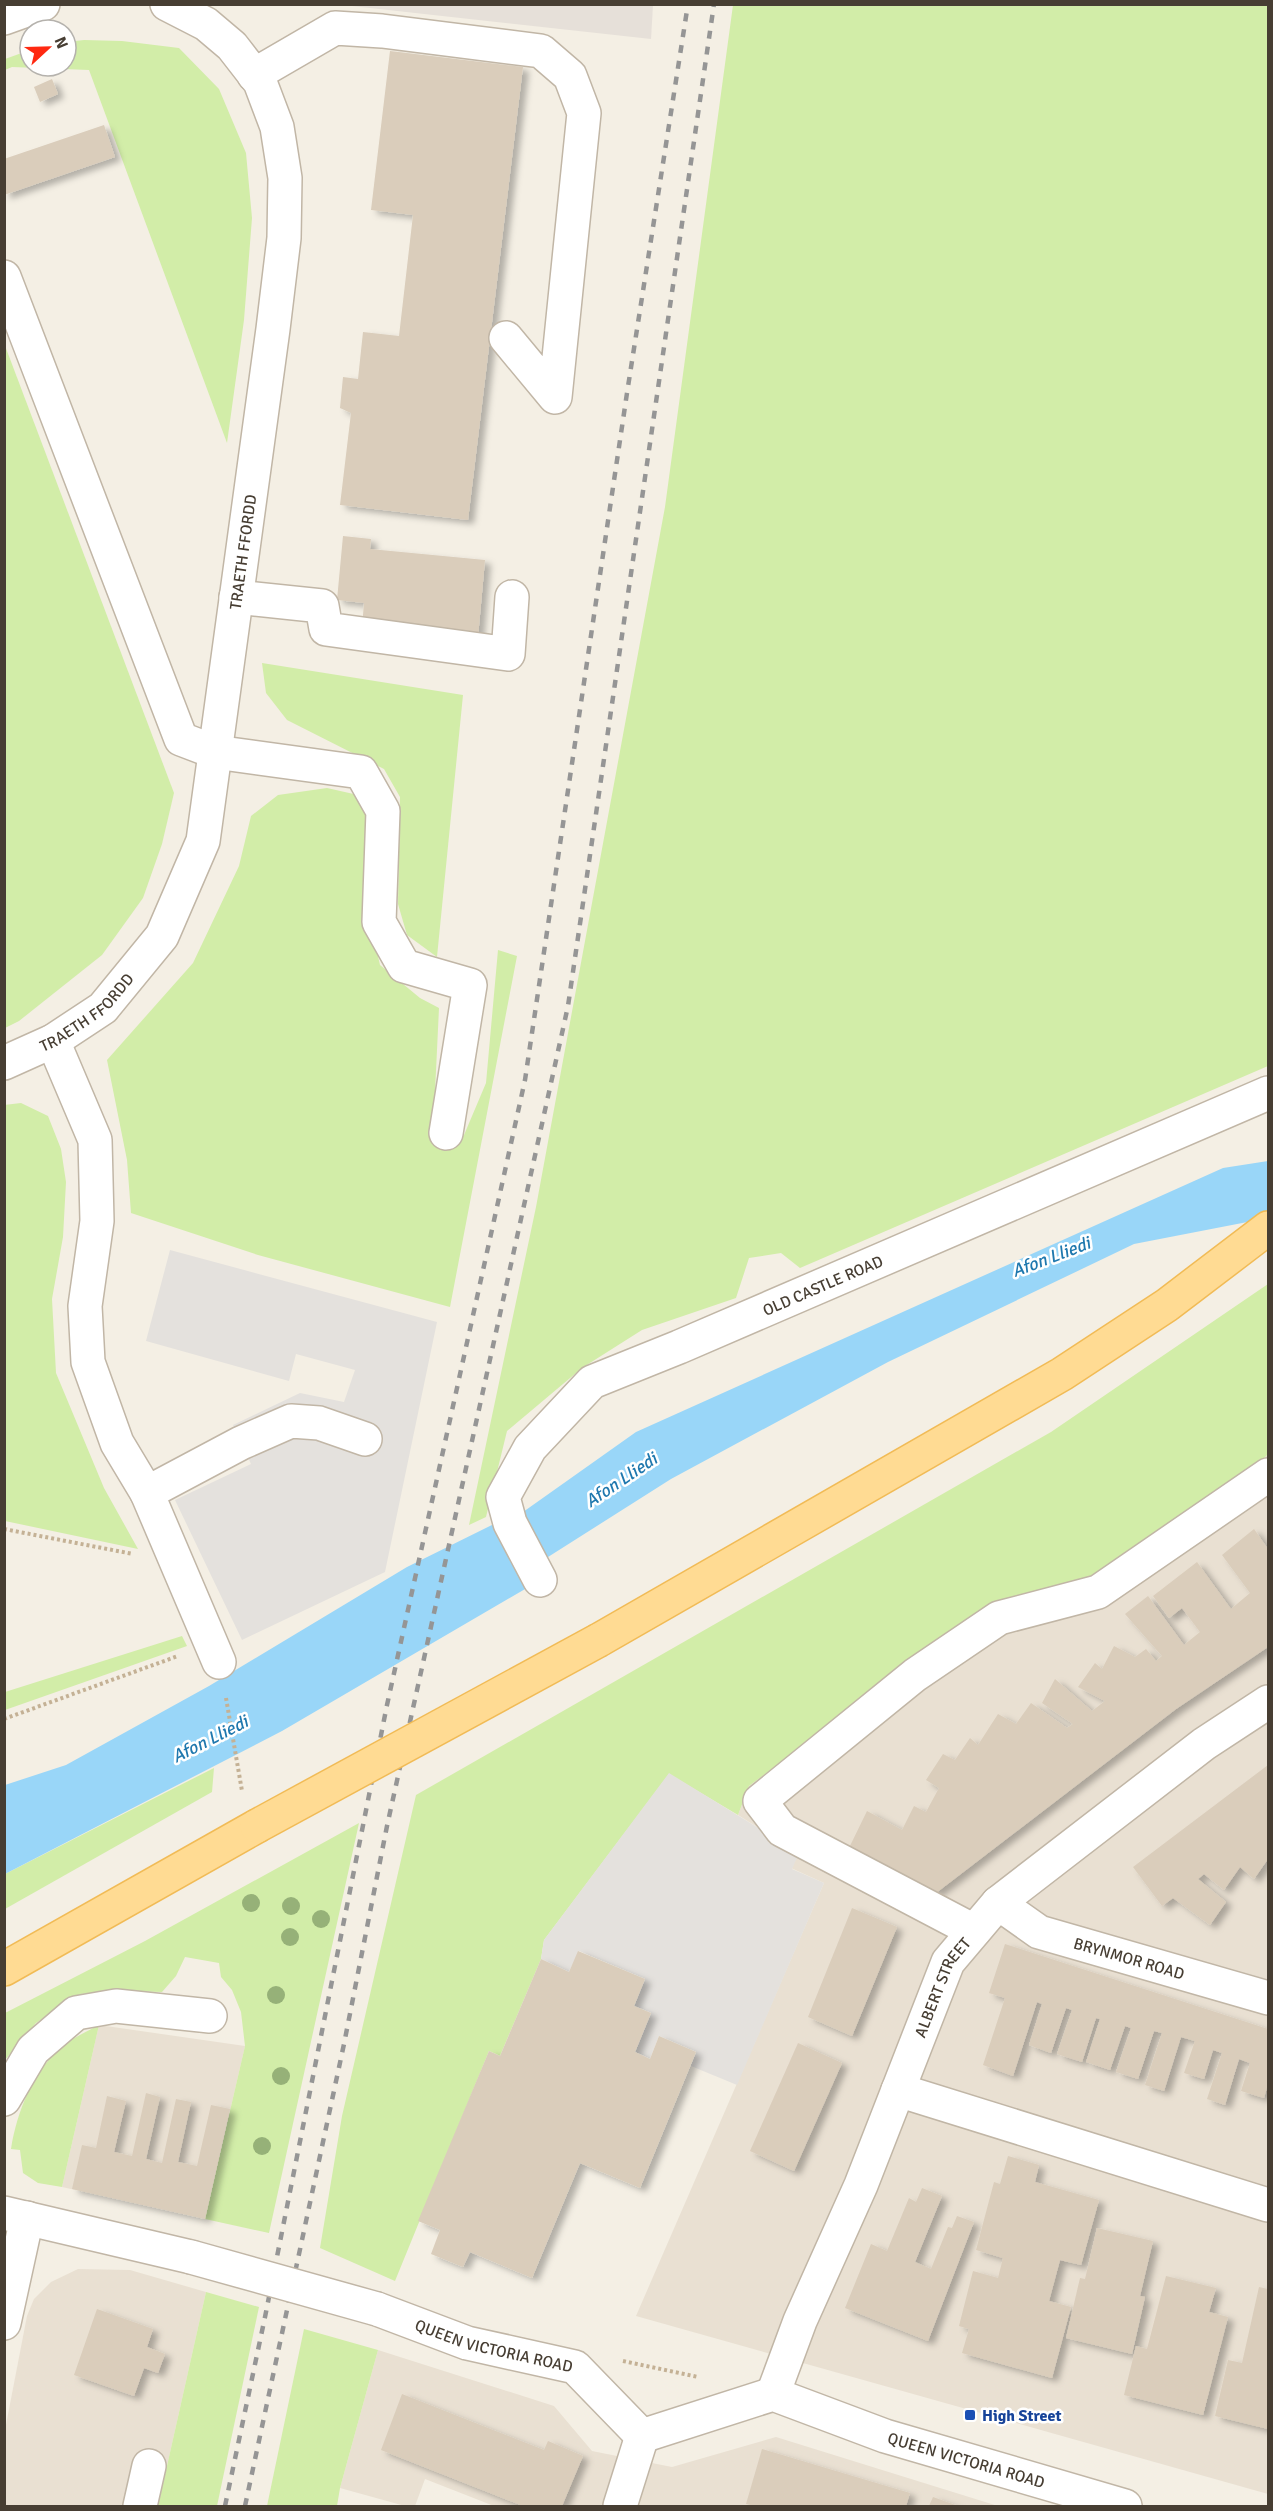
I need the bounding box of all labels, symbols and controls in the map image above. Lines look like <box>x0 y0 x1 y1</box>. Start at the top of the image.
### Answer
north arrow <box>18 18 78 78</box>
text: N <box>50 34 72 52</box>
street label: TRAETH FFORDD <box>226 493 261 611</box>
street label: TRAETH FFORDD <box>37 969 138 1057</box>
water label: Afon Lliedi <box>1009 1231 1095 1282</box>
street label: OLD CASTLE ROAD <box>760 1251 886 1321</box>
water label: Afon Lliedi <box>581 1447 663 1512</box>
water label: Afon Lliedi <box>168 1710 254 1768</box>
street label: BRYNMOR ROAD <box>1071 1933 1187 1984</box>
street label: ALBERT STREET <box>911 1934 976 2041</box>
street label: QUEEN VICTORIA ROAD <box>412 2315 575 2377</box>
place label: High Street <box>982 2406 1061 2426</box>
marker: High Street <box>963 2408 977 2422</box>
street label: QUEEN VICTORIA ROAD <box>885 2428 1047 2493</box>

